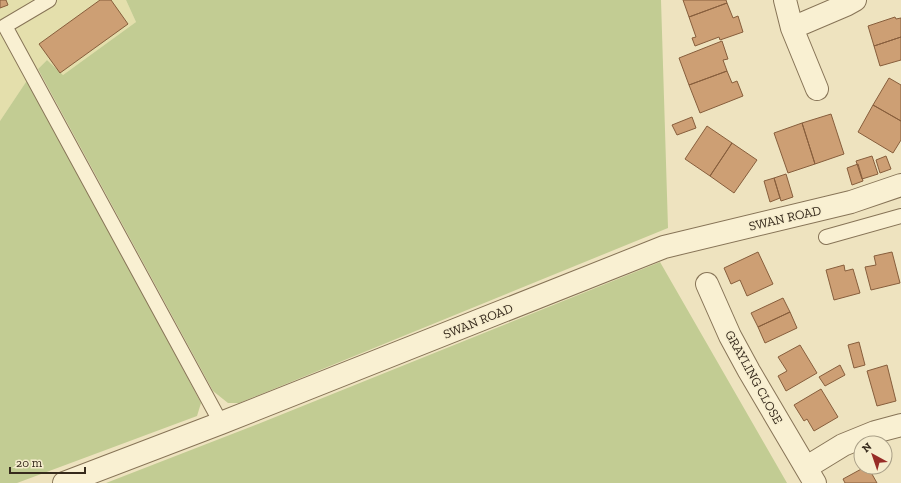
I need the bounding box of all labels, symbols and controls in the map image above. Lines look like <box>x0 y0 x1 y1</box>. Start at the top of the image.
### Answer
street label: SWAN ROAD <box>747 202 823 234</box>
street label: SWAN ROAD <box>441 300 515 342</box>
street label: GRAYLING CLOSE <box>722 328 786 427</box>
north arrow <box>853 435 893 475</box>
text: N <box>860 440 875 455</box>
scale bar <box>10 449 85 475</box>
text: 20 m <box>16 456 43 470</box>

